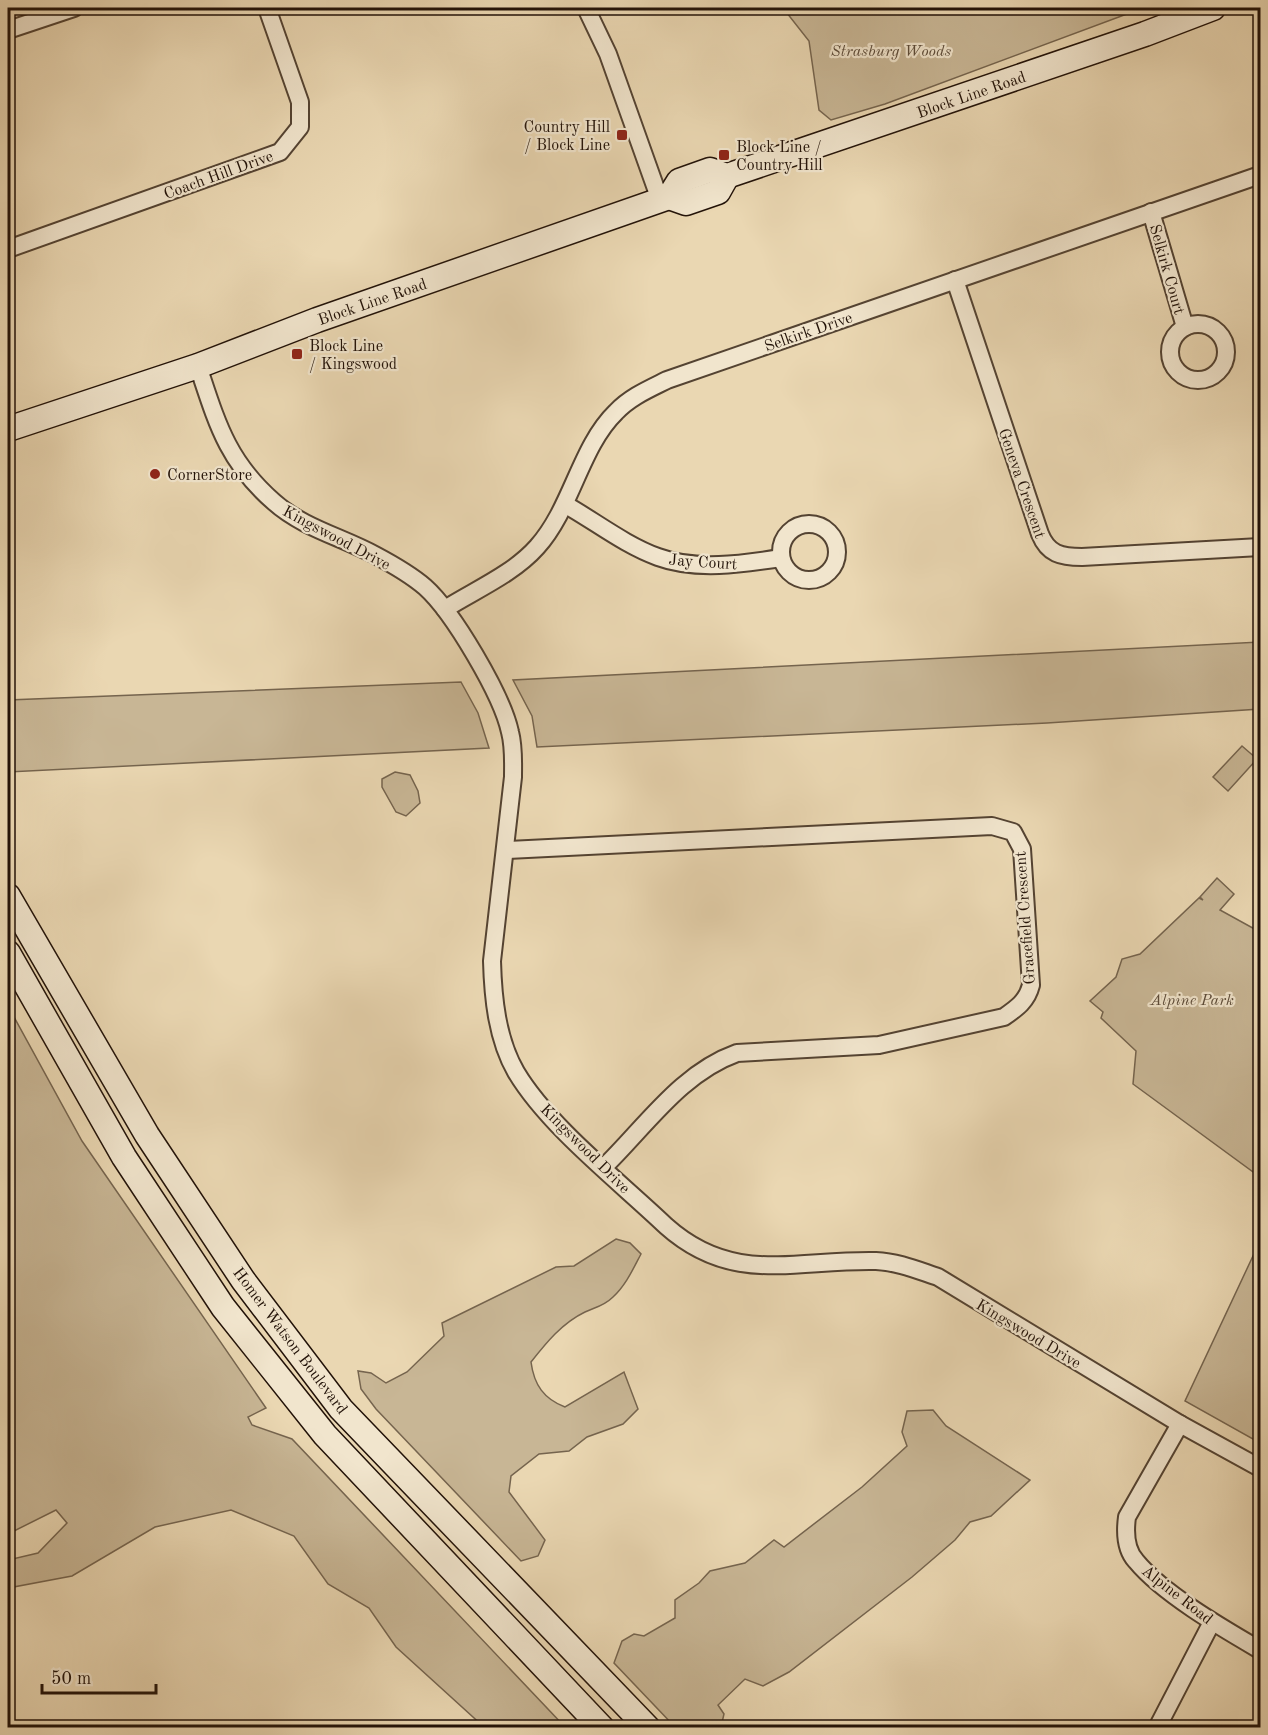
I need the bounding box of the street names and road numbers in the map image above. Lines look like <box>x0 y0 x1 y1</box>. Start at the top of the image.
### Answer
street label: Block Line Road <box>915 70 1028 122</box>
street label: Coach Hill Drive <box>162 149 276 203</box>
street label: Selkirk Court <box>1146 223 1187 317</box>
street label: Block Line Road <box>316 277 429 329</box>
street label: Selkirk Drive <box>763 310 855 355</box>
street label: Geneva Crescent <box>995 426 1048 541</box>
street label: Kingswood Drive <box>280 504 393 574</box>
street label: Jay Court <box>668 553 738 573</box>
street label: Gracefield Crescent <box>1013 850 1039 985</box>
street label: Kingswood Drive <box>537 1102 632 1197</box>
street label: Homer Watson Boulevard <box>229 1265 350 1417</box>
street label: Kingswood Drive <box>973 1297 1083 1372</box>
street label: Alpine Road <box>1138 1563 1215 1628</box>

